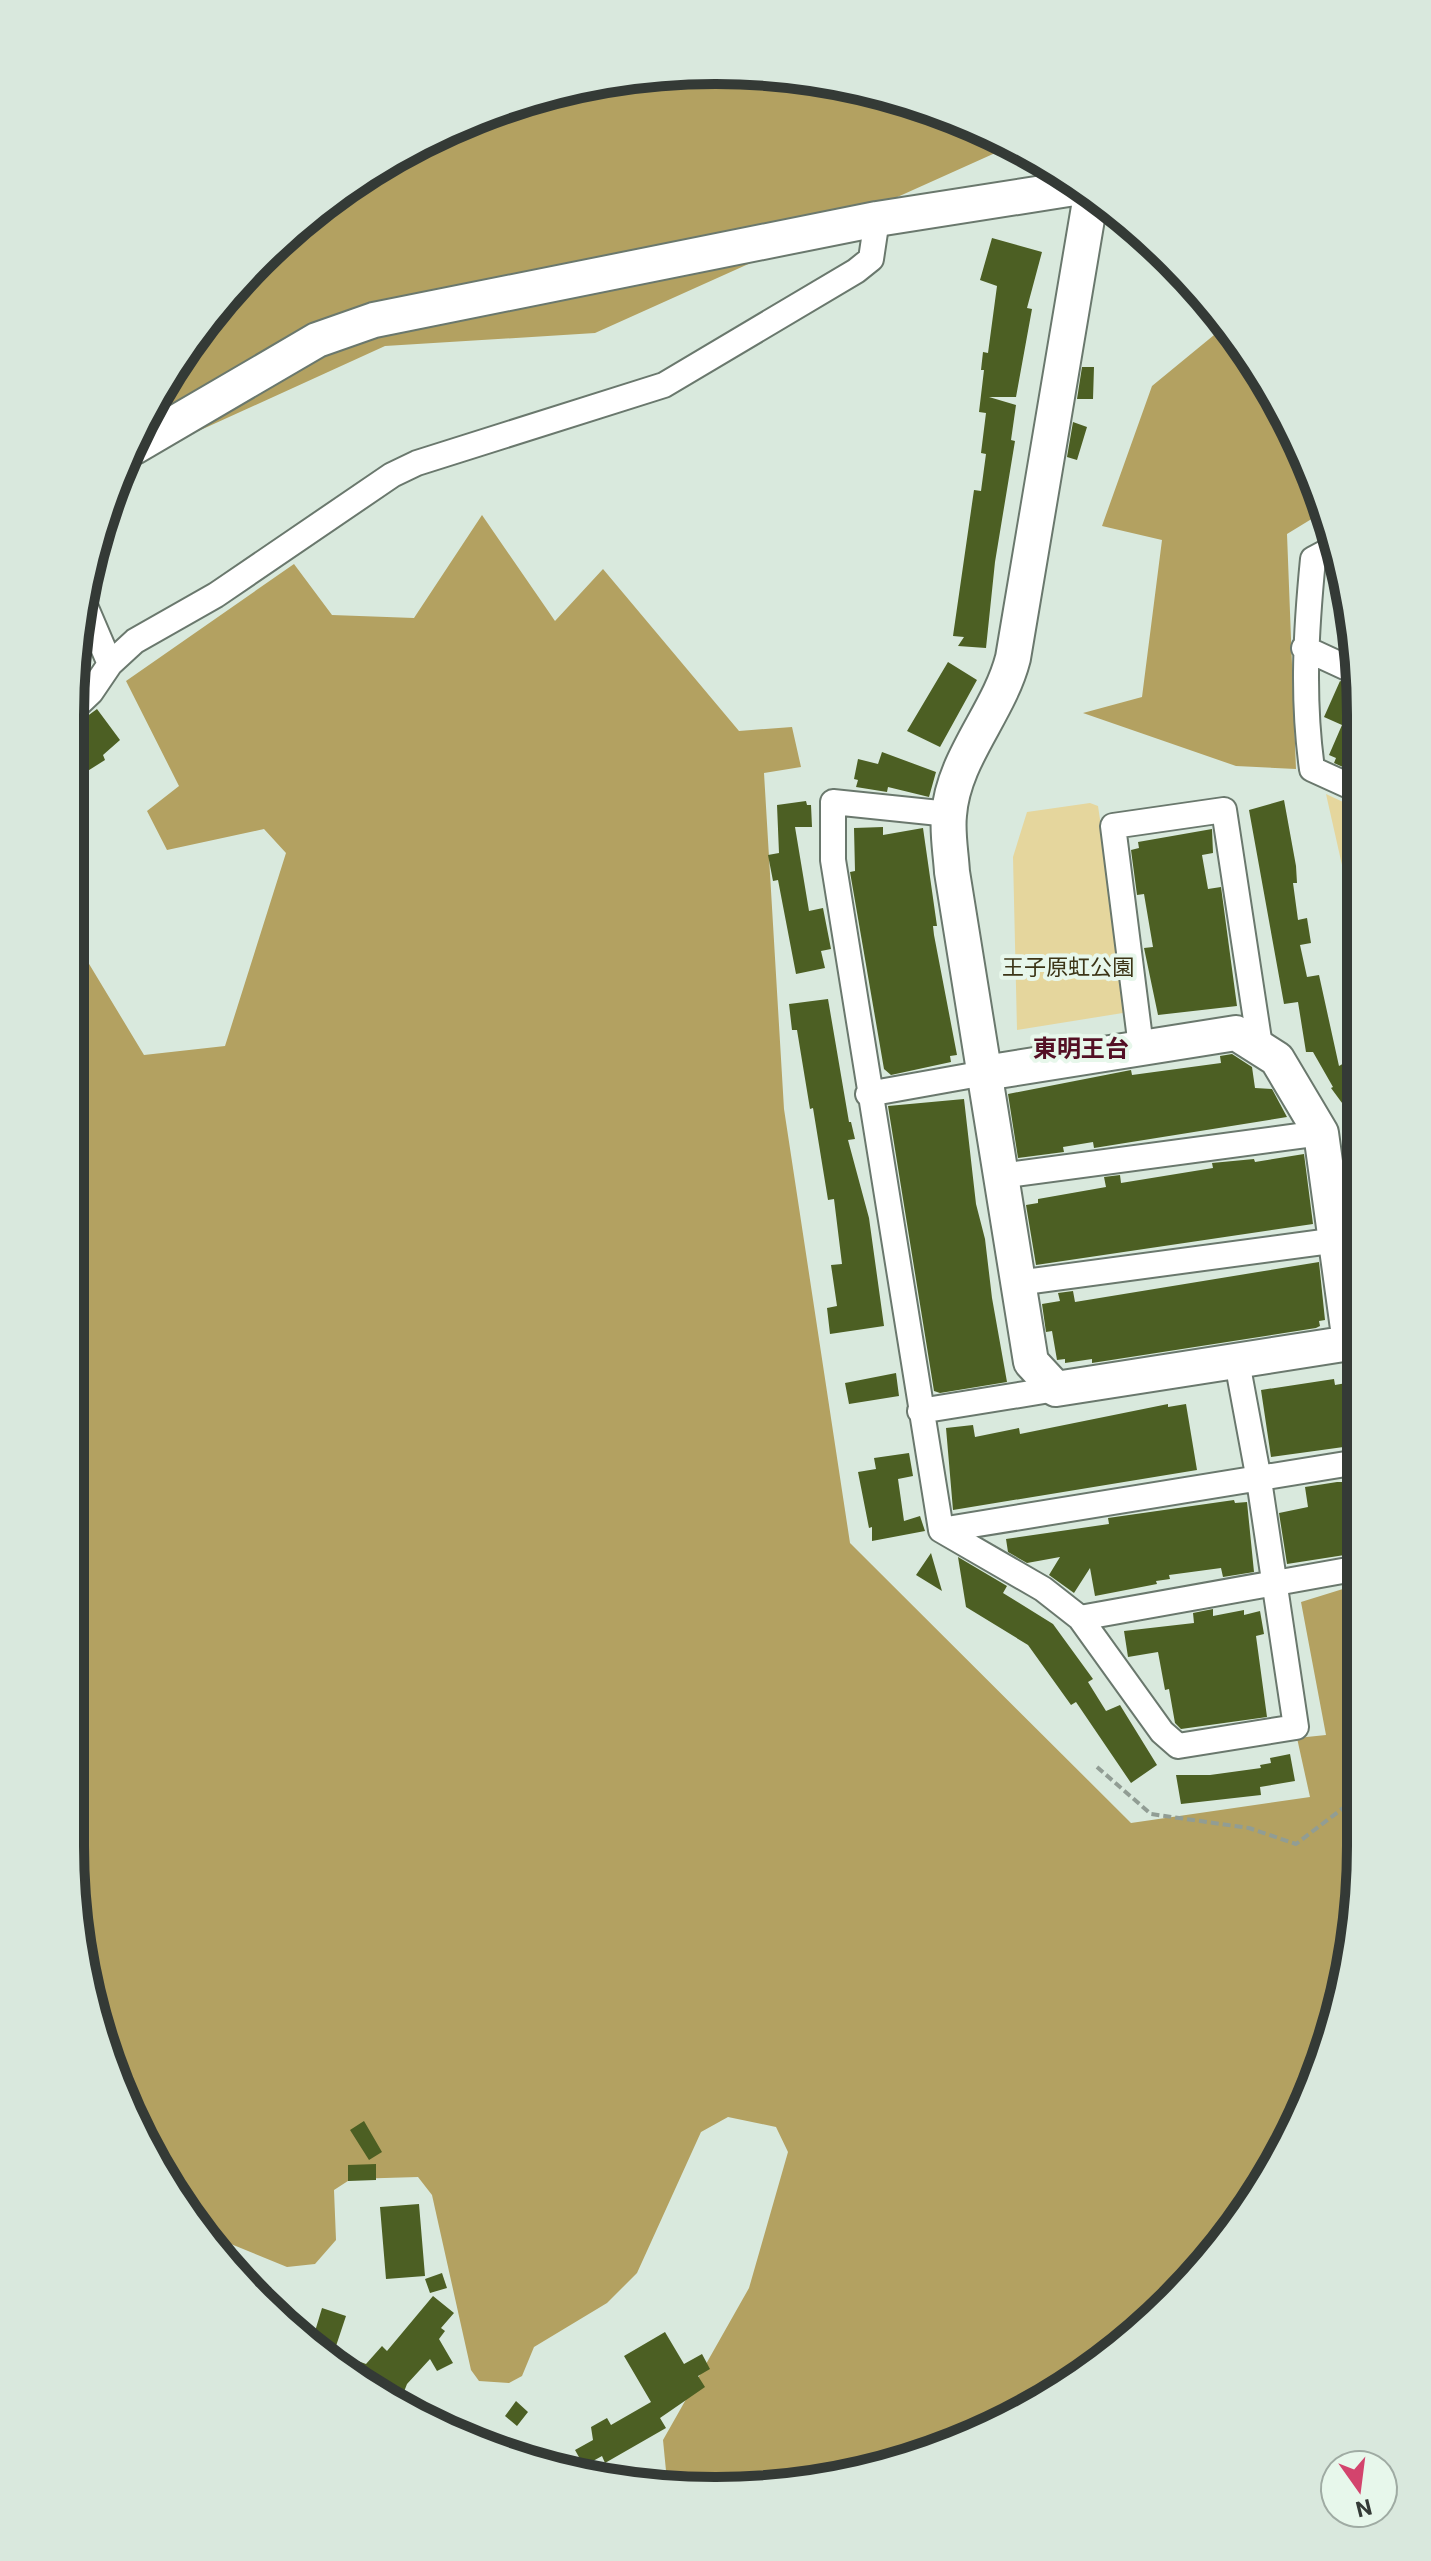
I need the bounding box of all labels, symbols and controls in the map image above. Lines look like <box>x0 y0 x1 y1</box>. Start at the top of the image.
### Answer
park label: 王子原虹公園 <box>1002 955 1134 980</box>
district label: 東明王台 <box>1033 1035 1129 1063</box>
north arrow <box>1319 2449 1399 2529</box>
text: N <box>1353 2494 1374 2522</box>

